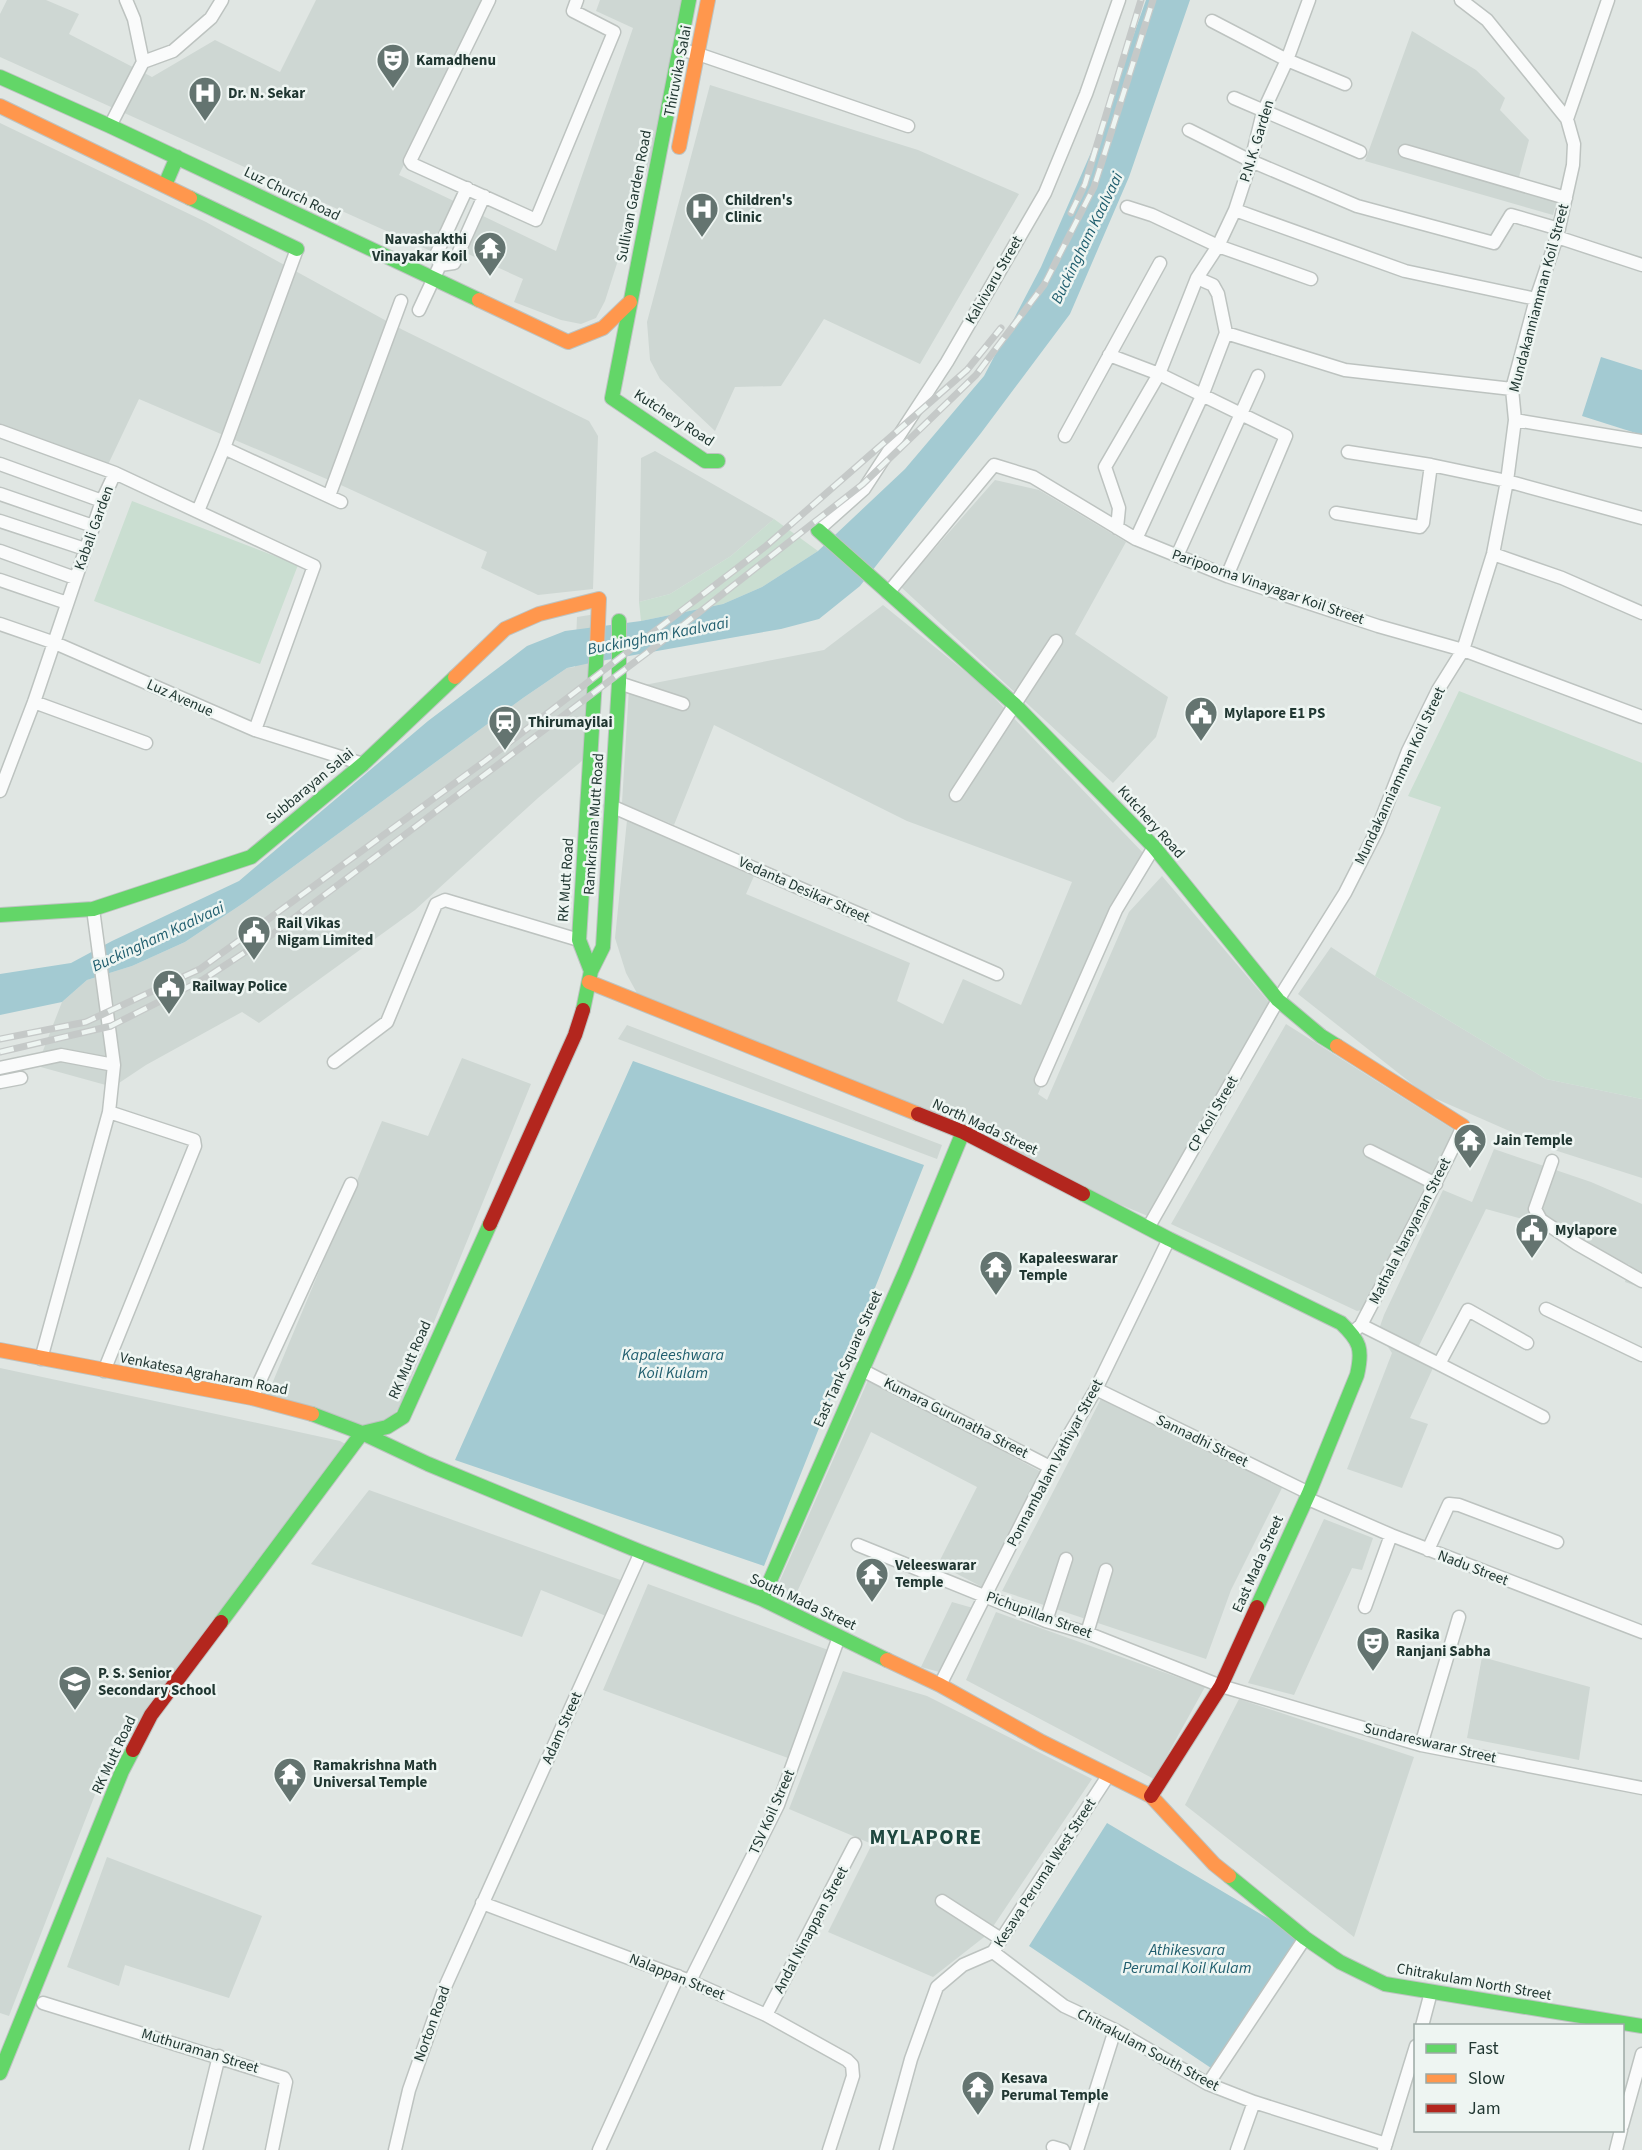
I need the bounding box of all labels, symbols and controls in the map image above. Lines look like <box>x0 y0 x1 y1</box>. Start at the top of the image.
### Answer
street label: Thiruvika Salai <box>659 24 697 118</box>
theatre icon: Kamadhenu <box>375 42 411 89</box>
place label: Kamadhenu <box>416 50 496 71</box>
hospital icon: Dr. N. Sekar <box>187 75 223 122</box>
place label: Dr. N. Sekar <box>228 83 305 104</box>
street label: P.N.K. Garden <box>1234 97 1280 185</box>
street label: Sullivan Garden Road <box>611 128 657 264</box>
street label: Luz Church Road <box>240 162 344 226</box>
water label: Buckingham Kaalvaai <box>1046 168 1128 307</box>
place label: Children's Clinic <box>725 190 793 228</box>
hospital icon: Children's Clinic <box>684 191 720 238</box>
street label: Mundakanniamman Koil Street <box>1504 202 1574 394</box>
place label: Navashakthi Vinayakar Koil <box>371 229 468 267</box>
temple icon: Navashakthi Vinayakar Koil <box>472 230 508 277</box>
street label: Kalvivaru Street <box>960 232 1028 328</box>
street label: Kutchery Road <box>630 384 718 452</box>
street label: Kabali Garden <box>69 483 119 573</box>
street label: Paripoorna Vinayagar Koil Street <box>1169 544 1367 630</box>
water label: Buckingham Kaalvaai <box>585 611 731 660</box>
street label: Luz Avenue <box>143 674 217 722</box>
street label: Mundakanniamman Koil Street <box>1349 684 1451 868</box>
public building icon: Mylapore E1 PS <box>1183 695 1219 742</box>
place label: Mylapore E1 PS <box>1224 703 1325 724</box>
station icon: Thirumayilai <box>487 704 523 751</box>
place label: Thirumayilai <box>528 712 613 733</box>
street label: Subbarayan Salai <box>262 743 358 829</box>
street label: Ramkrishna Mutt Road <box>579 752 609 896</box>
street label: Kutchery Road <box>1113 781 1189 863</box>
street label: RK Mutt Road <box>553 837 579 923</box>
street label: Vedanta Desikar Street <box>735 852 873 928</box>
water label: Buckingham Kaalvaai <box>88 897 228 977</box>
place label: Rail Vikas Nigam Limited <box>277 913 373 951</box>
public building icon: Rail Vikas Nigam Limited <box>236 914 272 961</box>
public building icon: Railway Police <box>151 968 187 1015</box>
place label: Railway Police <box>192 976 288 997</box>
street label: CP Koil Street <box>1183 1072 1243 1156</box>
street label: North Mada Street <box>929 1093 1041 1161</box>
temple icon: Jain Temple <box>1452 1122 1488 1169</box>
place label: Jain Temple <box>1493 1130 1573 1151</box>
street label: Mathala Narayanan Street <box>1364 1154 1456 1308</box>
public building icon: Mylapore <box>1514 1212 1550 1259</box>
place label: Mylapore <box>1555 1220 1617 1241</box>
place label: Kapaleeswarar Temple <box>1019 1248 1118 1286</box>
temple icon: Kapaleeswarar Temple <box>978 1249 1014 1296</box>
street label: East Tank Square Street <box>808 1287 888 1431</box>
street label: RK Mutt Road <box>383 1317 437 1403</box>
water label: Kapaleeshwara Koil Kulam <box>622 1344 725 1384</box>
street label: Venkatesa Agraharam Road <box>118 1347 290 1401</box>
street label: Kumara Gurunatha Street <box>880 1372 1032 1464</box>
street label: Ponnambalam Vathiyar Street <box>1002 1376 1108 1550</box>
street label: Sannadhi Street <box>1152 1410 1252 1472</box>
street label: East Mada Street <box>1227 1512 1289 1616</box>
street label: Nadu Street <box>1435 1545 1511 1591</box>
place label: Veleeswarar Temple <box>894 1555 976 1593</box>
temple icon: Veleeswarar Temple <box>854 1556 890 1603</box>
street label: South Mada Street <box>746 1568 860 1636</box>
street label: Pichupillan Street <box>983 1586 1095 1644</box>
place label: Rasika Ranjani Sabha <box>1396 1624 1491 1662</box>
theatre icon: Rasika Ranjani Sabha <box>1355 1625 1391 1672</box>
place label: P. S. Senior Secondary School <box>98 1663 217 1701</box>
school or university icon: P. S. Senior Secondary School <box>57 1664 93 1711</box>
street label: Adam Street <box>537 1689 587 1767</box>
street label: RK Mutt Road <box>87 1712 141 1798</box>
street label: Sundareswarar Street <box>1362 1718 1498 1768</box>
place label: Ramakrishna Math Universal Temple <box>313 1755 437 1793</box>
temple icon: Ramakrishna Math Universal Temple <box>272 1756 308 1803</box>
street label: TSV Koil Street <box>744 1766 800 1858</box>
street label: Kesava Perumal West Street <box>989 1794 1101 1952</box>
district label: MYLAPORE <box>869 1822 983 1852</box>
street label: Andal Ninappan Street <box>769 1863 853 1997</box>
water label: Athikesvara Perumal Koil Kulam <box>1123 1939 1251 1979</box>
street label: Nalappan Street <box>626 1948 728 2006</box>
street label: Chitrakulam North Street <box>1395 1958 1553 2006</box>
street label: Norton Road <box>409 1983 455 2065</box>
street label: Chitrakulam South Street <box>1073 2004 1223 2096</box>
street label: Muthuraman Street <box>139 2023 261 2079</box>
legend <box>1414 2024 1624 2132</box>
text: Fast <box>1468 2036 1499 2061</box>
text: Slow <box>1468 2066 1505 2091</box>
place label: Kesava Perumal Temple <box>1001 2068 1109 2106</box>
temple icon: Kesava Perumal Temple <box>960 2069 996 2116</box>
text: Jam <box>1468 2096 1501 2121</box>

